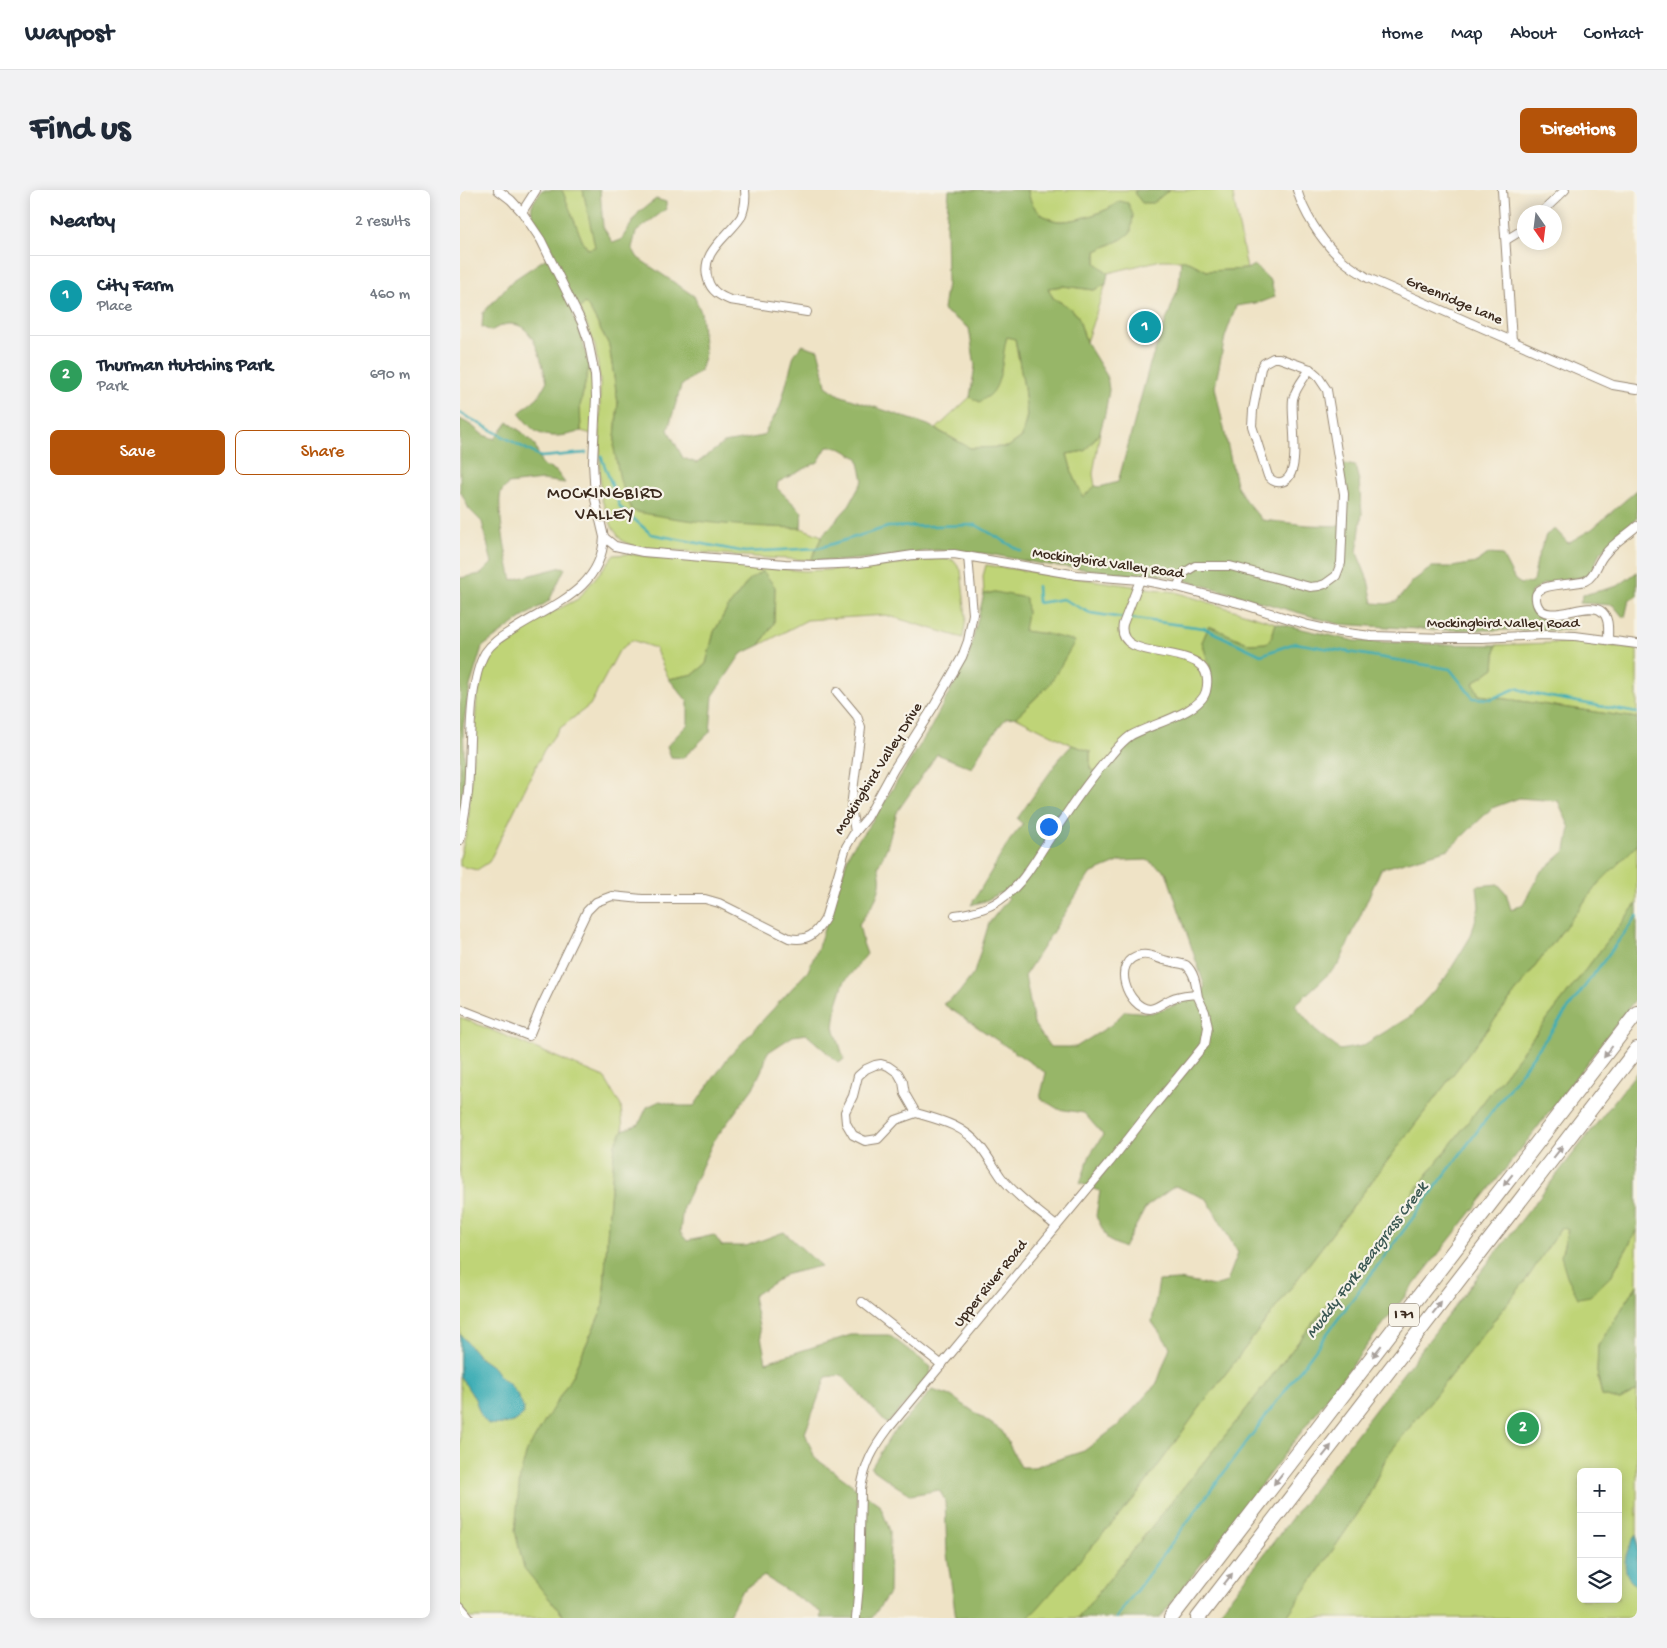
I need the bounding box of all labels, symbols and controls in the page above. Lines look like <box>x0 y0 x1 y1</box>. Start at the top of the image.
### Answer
text: Waypost <box>25 20 113 49</box>
text: Home <box>1381 24 1423 45</box>
text: Map <box>1451 24 1482 45</box>
text: About <box>1510 24 1556 45</box>
text: Contact <box>1584 24 1642 45</box>
button: Directions <box>1520 108 1637 153</box>
text: Find us <box>30 110 130 151</box>
north arrow <box>1517 205 1562 250</box>
text: Nearby <box>50 210 115 235</box>
text: 2 results <box>355 213 410 232</box>
street label: Greenridge Lane <box>1403 273 1505 330</box>
text: City Farm <box>97 275 174 298</box>
text: 1 <box>63 286 69 305</box>
text: 460 m <box>370 286 410 305</box>
text: Place <box>97 298 132 317</box>
pin: 1 <box>1129 308 1161 346</box>
text: Thurman Hutchins Park <box>97 355 273 378</box>
text: 2 <box>62 366 70 385</box>
text: 690 m <box>370 366 410 385</box>
text: Park <box>97 378 128 397</box>
button: Save <box>50 430 225 475</box>
button: Share <box>235 430 410 475</box>
district label: MOCKINGBIRD VALLEY <box>547 484 663 526</box>
street label: Mockingbird Valley Road <box>1031 544 1186 584</box>
street label: Mockingbird Valley Road <box>1427 615 1580 633</box>
street label: Mockingbird Valley Drive <box>831 699 927 838</box>
your location <box>1036 814 1062 840</box>
one-way arrow <box>1602 1045 1613 1058</box>
one-way arrow <box>1552 1146 1563 1159</box>
one-way arrow <box>1503 1173 1514 1186</box>
water label: Muddy Fork Beargrass Creek <box>1303 1178 1434 1343</box>
street label: Upper River Road <box>950 1236 1032 1331</box>
one-way arrow <box>1432 1301 1442 1315</box>
road number: I 71 <box>1389 1304 1419 1326</box>
one-way arrow <box>1372 1344 1383 1357</box>
pin: 2 <box>1507 1409 1539 1447</box>
one-way arrow <box>1322 1444 1332 1458</box>
map controls <box>1577 1468 1622 1603</box>
button: + <box>1577 1468 1622 1513</box>
one-way arrow <box>1273 1472 1283 1486</box>
button: − <box>1577 1513 1622 1558</box>
button: layers <box>1577 1558 1622 1603</box>
one-way arrow <box>1223 1572 1233 1586</box>

